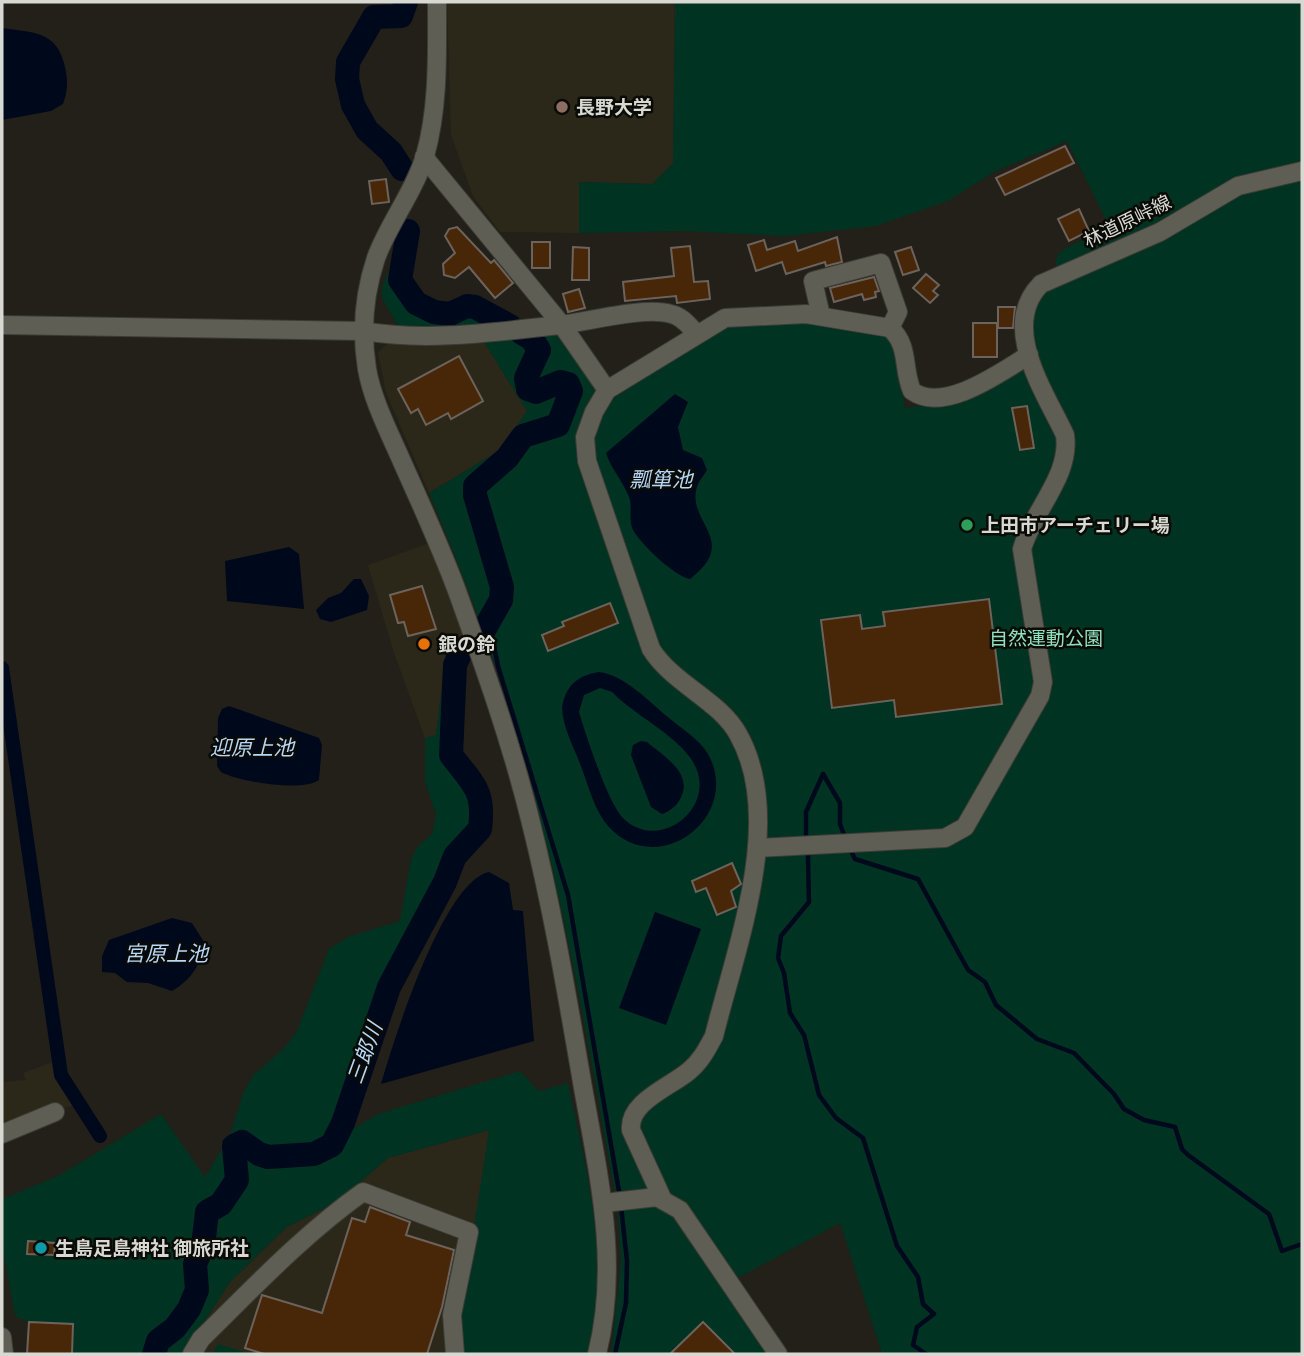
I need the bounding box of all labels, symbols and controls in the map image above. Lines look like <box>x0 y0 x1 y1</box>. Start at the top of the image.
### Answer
place label: 長野大学 <box>576 96 652 119</box>
marker: 長野大学 <box>554 99 570 115</box>
street label: 林道原峠線 <box>1079 190 1175 253</box>
water label: 瓢箪池 <box>630 467 694 492</box>
place label: 上田市アーチェリー場 <box>981 514 1170 537</box>
marker: 上田市アーチェリー場 <box>959 517 975 533</box>
park label: 自然運動公園 <box>989 627 1103 650</box>
place label: 銀の鈴 <box>438 633 496 656</box>
marker: 銀の鈴 <box>416 636 432 652</box>
water label: 迎原上池 <box>210 735 296 760</box>
water label: 宮原上池 <box>124 941 210 966</box>
water label: 三郎川 <box>342 1017 388 1087</box>
place label: 生島足島神社 御旅所社 <box>55 1237 249 1260</box>
marker: 生島足島神社 御旅所社 <box>33 1240 49 1256</box>

